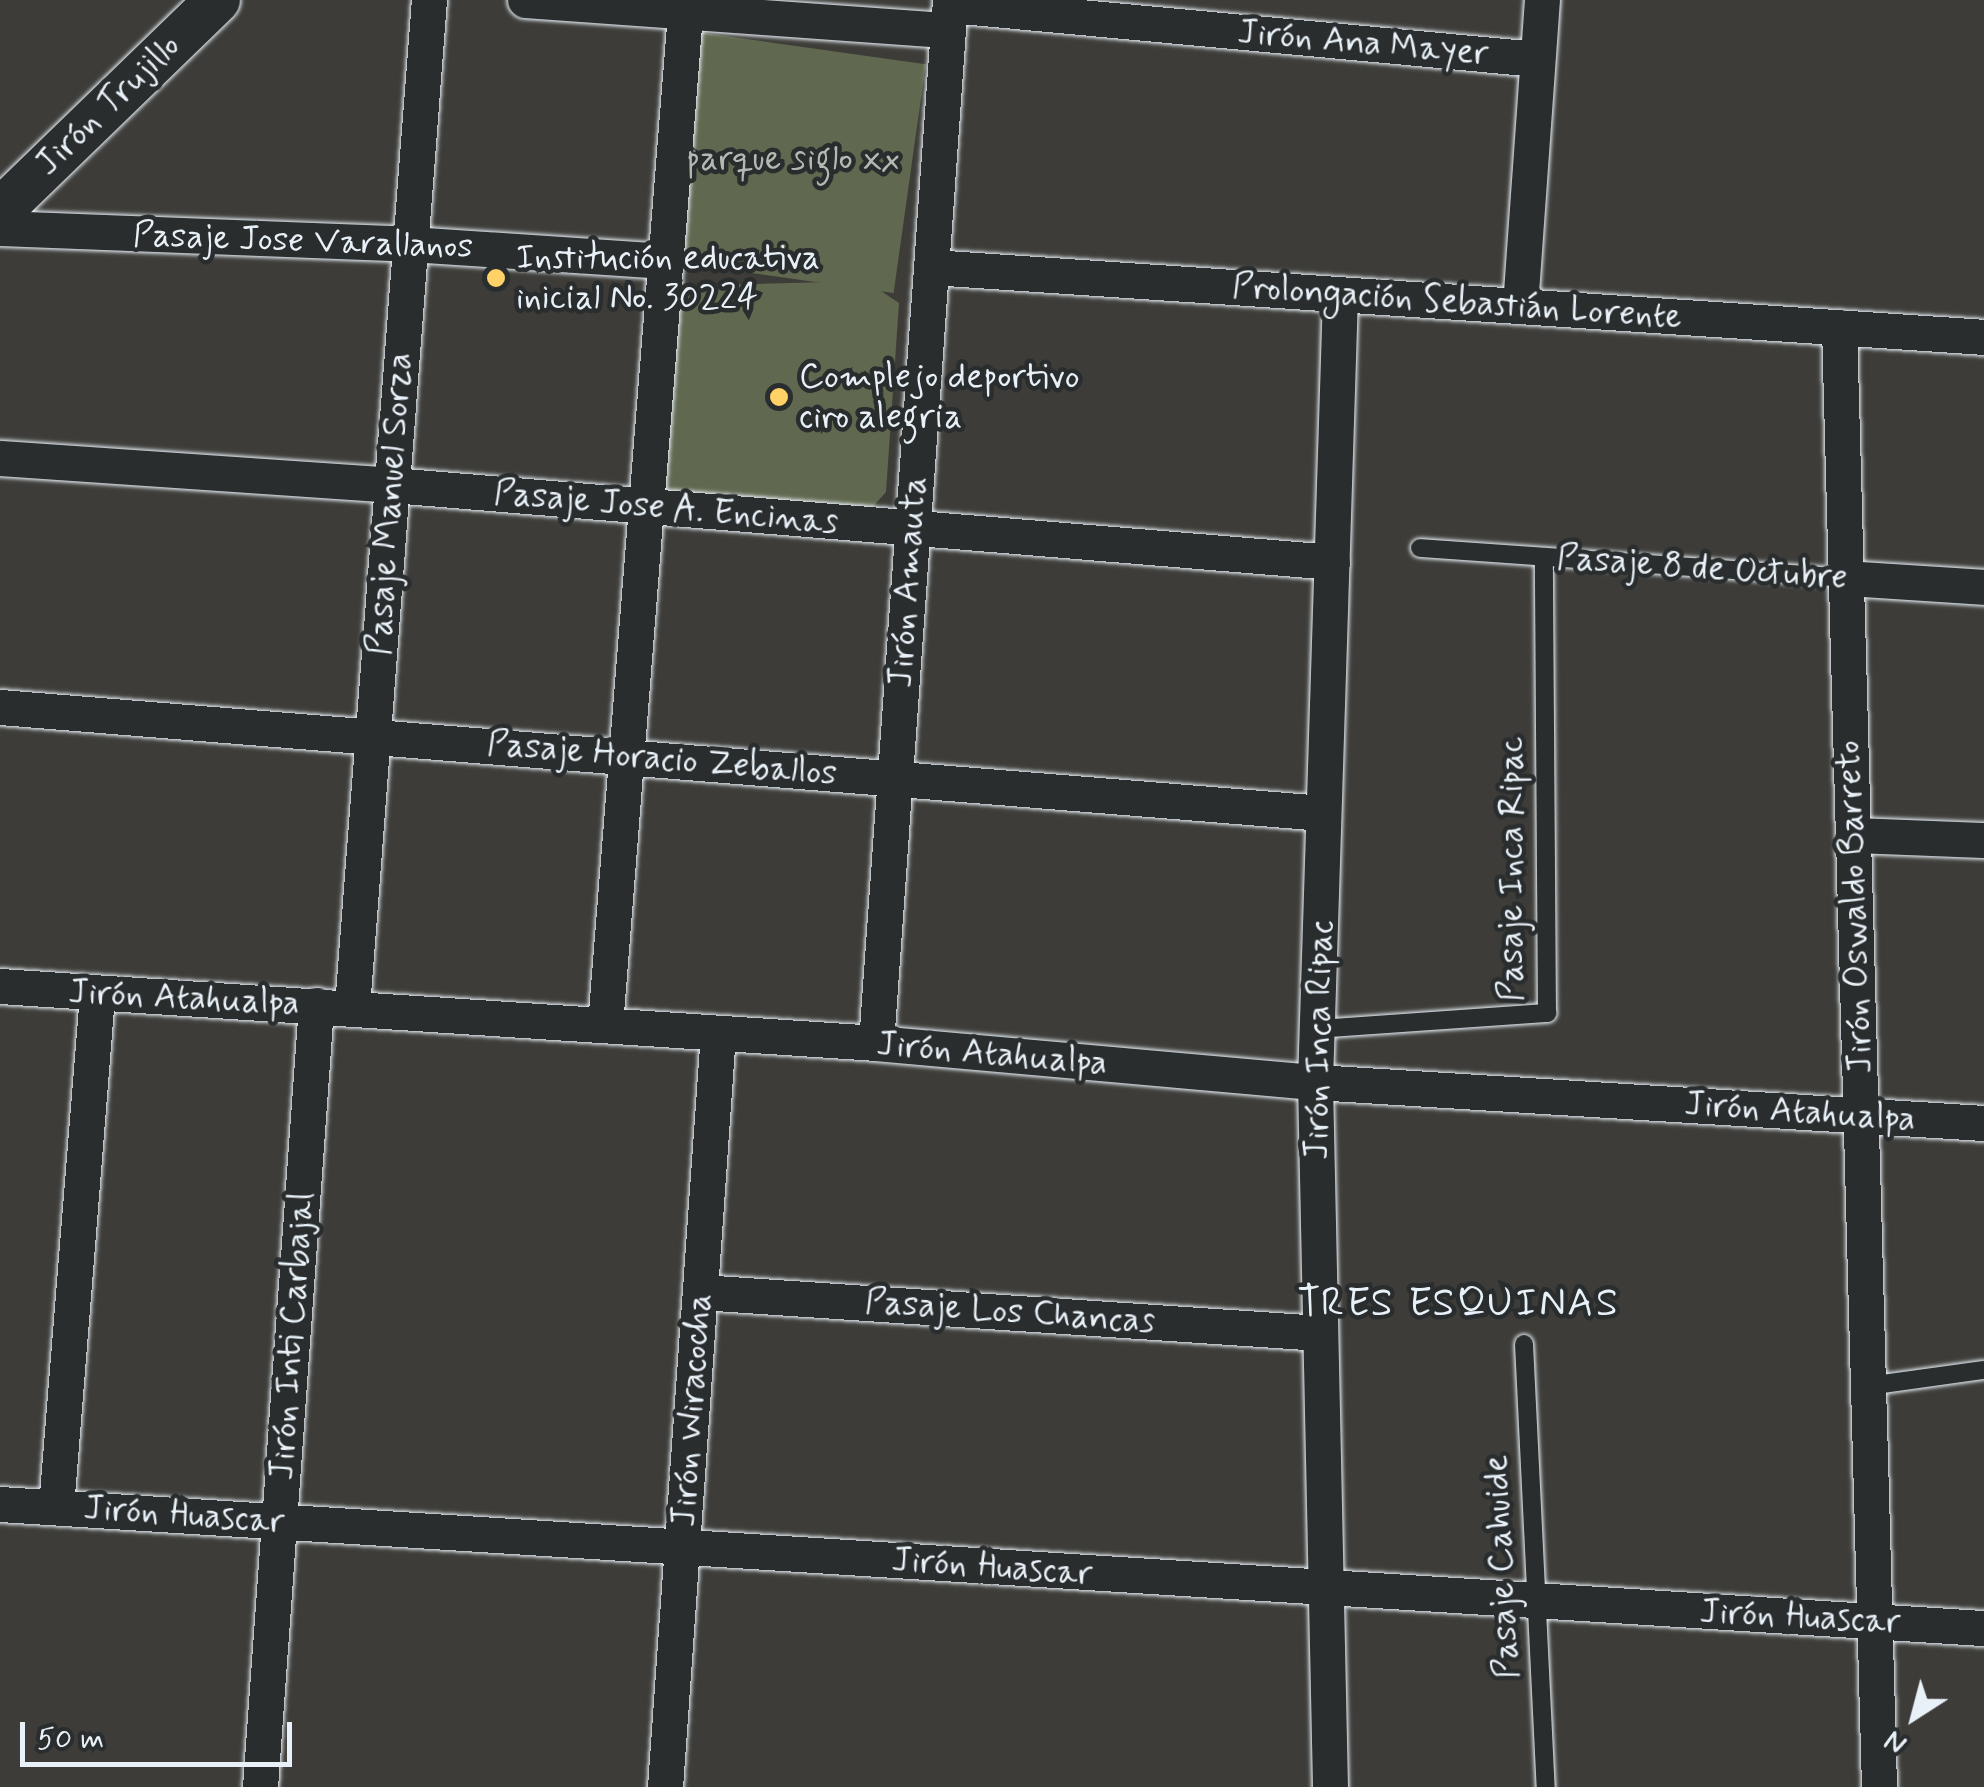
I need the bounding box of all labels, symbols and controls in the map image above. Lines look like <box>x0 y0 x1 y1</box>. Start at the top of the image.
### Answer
street label: Jirón Ana Mayer <box>1236 11 1490 75</box>
street label: Jirón Trujillo <box>29 28 187 182</box>
park label: parque siglo xx <box>686 138 900 180</box>
street label: Pasaje Jose Varallanos <box>135 214 471 268</box>
place label: Institución educativa inicial No. 30224 <box>516 237 820 319</box>
street label: Prolongación Sebastián Lorente <box>1221 265 1693 339</box>
marker: Institución educativa inicial No. 30224 <box>485 267 507 289</box>
street label: Pasaje Manuel Sorza <box>358 351 422 657</box>
place label: Complejo deportivo ciro alegria <box>799 356 1081 438</box>
marker: Complejo deportivo ciro alegria <box>768 386 790 408</box>
street label: Pasaje Jose A. Encinas <box>492 472 840 544</box>
street label: Jirón Amauta <box>880 480 936 684</box>
street label: Pasaje 8 de Octubre <box>1555 537 1849 599</box>
street label: Pasaje Horacio Zeballos <box>488 723 836 795</box>
street label: Pasaje Inca Ripac <box>1491 740 1533 998</box>
street label: Jirón Oswaldo Barreto <box>1828 742 1882 1072</box>
street label: Jirón Inca Ripac <box>1296 921 1342 1159</box>
street label: Jirón Atahualpa <box>64 971 304 1025</box>
street label: Jirón Atahualpa <box>872 1023 1112 1085</box>
street label: Jirón Atahualpa <box>1680 1083 1920 1141</box>
street label: Jirón Inti Carbajal <box>261 1192 323 1480</box>
district label: TRES ESQUINAS <box>1300 1280 1618 1328</box>
street label: Pasaje Los Chancas <box>858 1281 1162 1343</box>
street label: Jirón Wiracocha <box>663 1292 721 1528</box>
street label: Pasaje Cahuide <box>1475 1454 1529 1680</box>
street label: Jirón Huascar <box>80 1487 288 1543</box>
street label: Jirón Huascar <box>888 1539 1096 1595</box>
street label: Jirón Huascar <box>1696 1591 1904 1643</box>
north arrow <box>1864 1667 1964 1767</box>
scale bar <box>25 1702 298 1764</box>
text: 50 m <box>37 1720 104 1759</box>
text: N <box>1878 1721 1914 1762</box>

